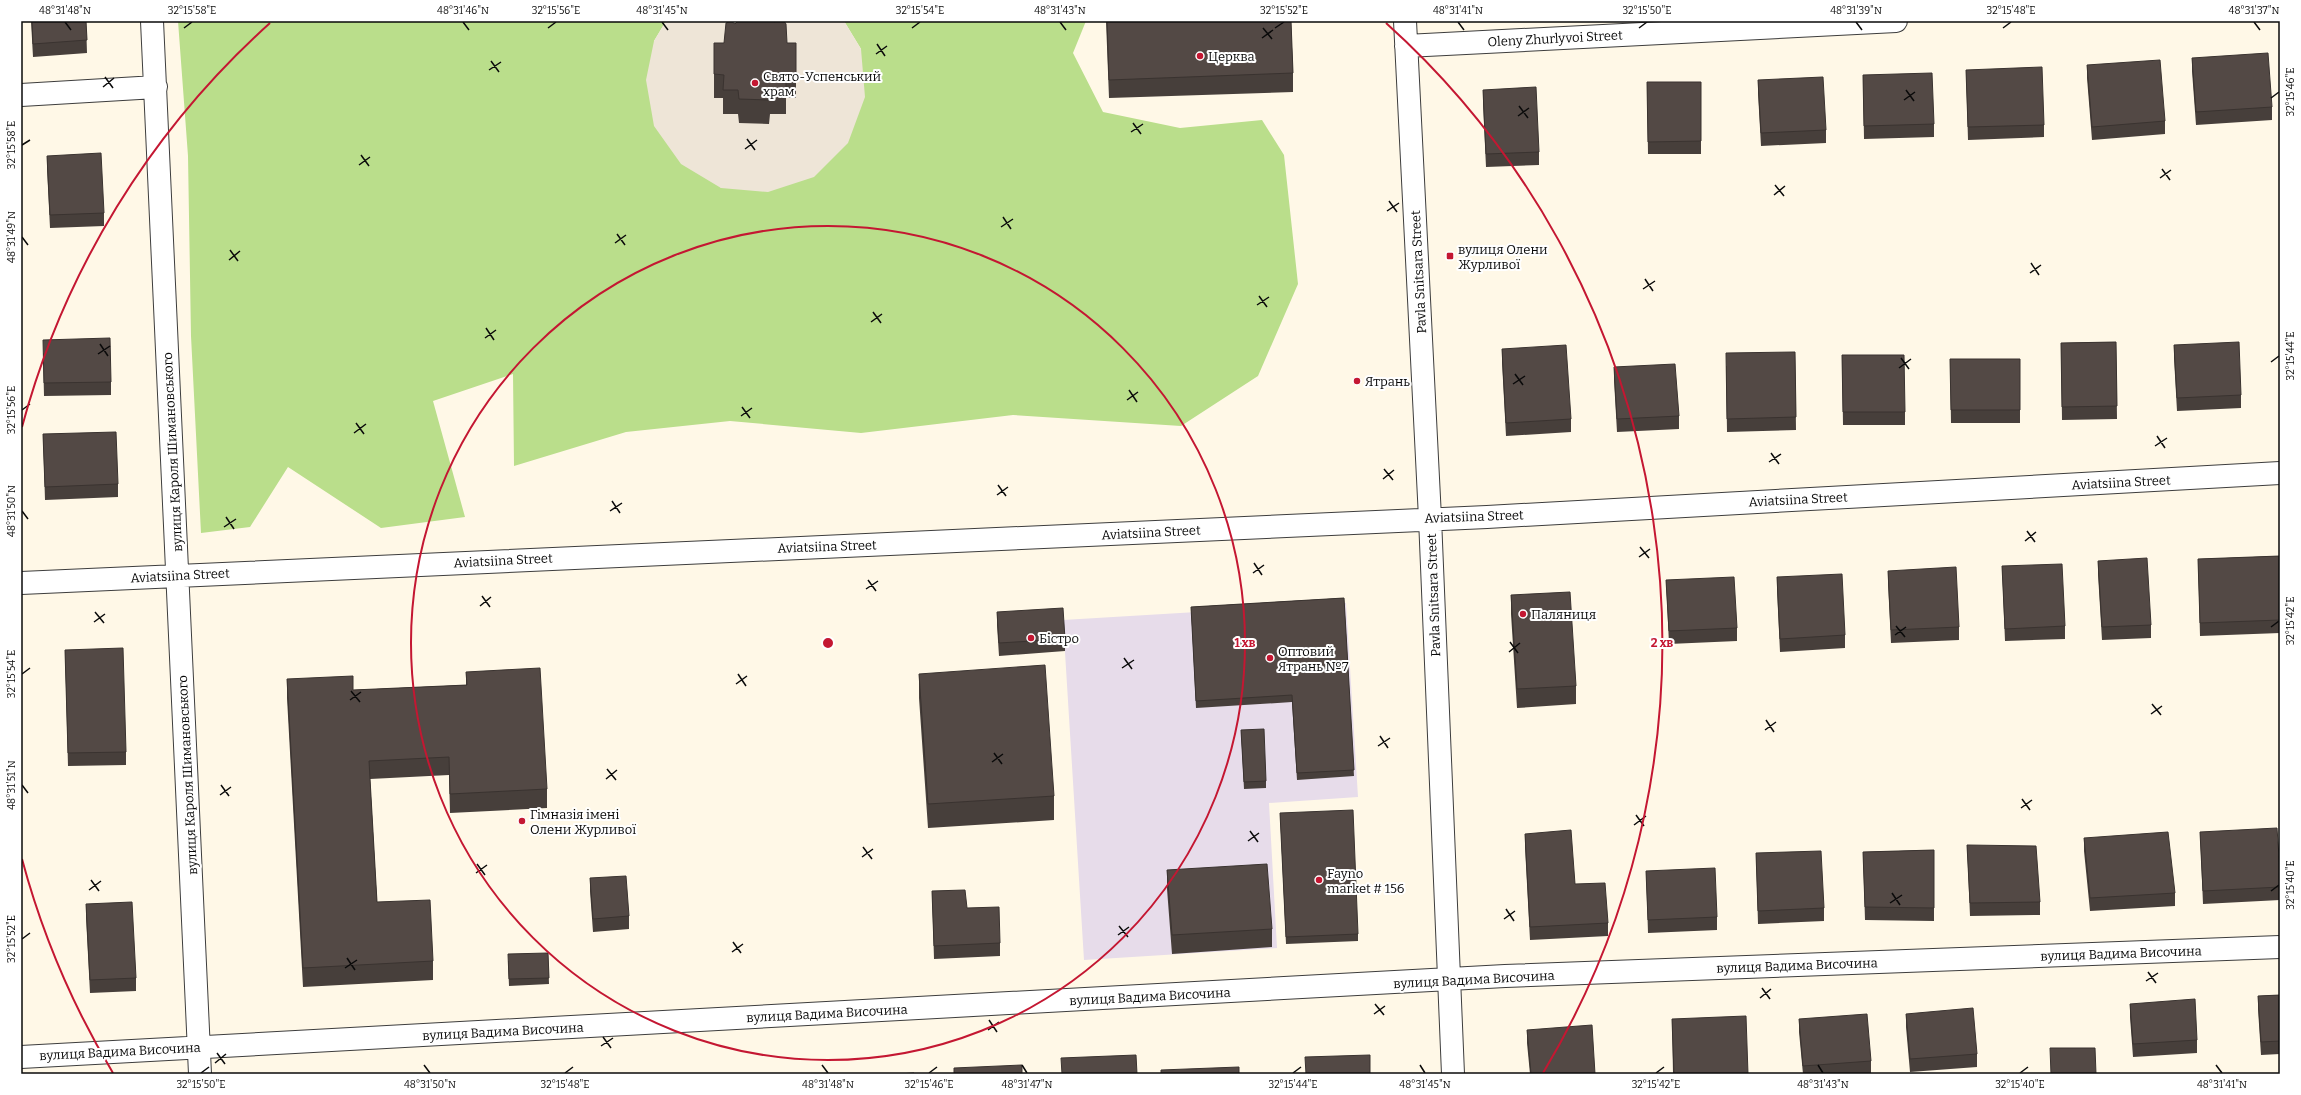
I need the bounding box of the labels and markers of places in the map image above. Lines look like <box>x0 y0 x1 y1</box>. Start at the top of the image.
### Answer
place label: Церква <box>1208 49 1255 64</box>
marker: Церква <box>1195 51 1205 61</box>
place label: Свято-Успенський храм <box>763 69 882 99</box>
marker: Свято-Успенський храм <box>750 78 760 88</box>
place label: вулиця Олени Журливої <box>1458 242 1548 272</box>
marker: вулиця Олени Журливої <box>1445 251 1455 261</box>
place label: Ятрань <box>1365 374 1410 389</box>
marker: Ятрань <box>1352 376 1362 386</box>
place label: Паляниця <box>1531 607 1596 622</box>
marker: Паляниця <box>1518 609 1528 619</box>
place label: Бістро <box>1039 631 1079 646</box>
marker: Бістро <box>1026 633 1036 643</box>
centre of rings <box>821 636 835 650</box>
place label: Оптовий Ятрань №7 <box>1278 644 1349 674</box>
marker: Оптовий Ятрань №7 <box>1265 653 1275 663</box>
place label: Гімназія імені Олени Журливої <box>530 807 636 837</box>
marker: Гімназія імені Олени Журливої <box>517 816 527 826</box>
place label: Fayno market # 156 <box>1327 866 1405 896</box>
marker: Fayno market # 156 <box>1314 875 1324 885</box>

